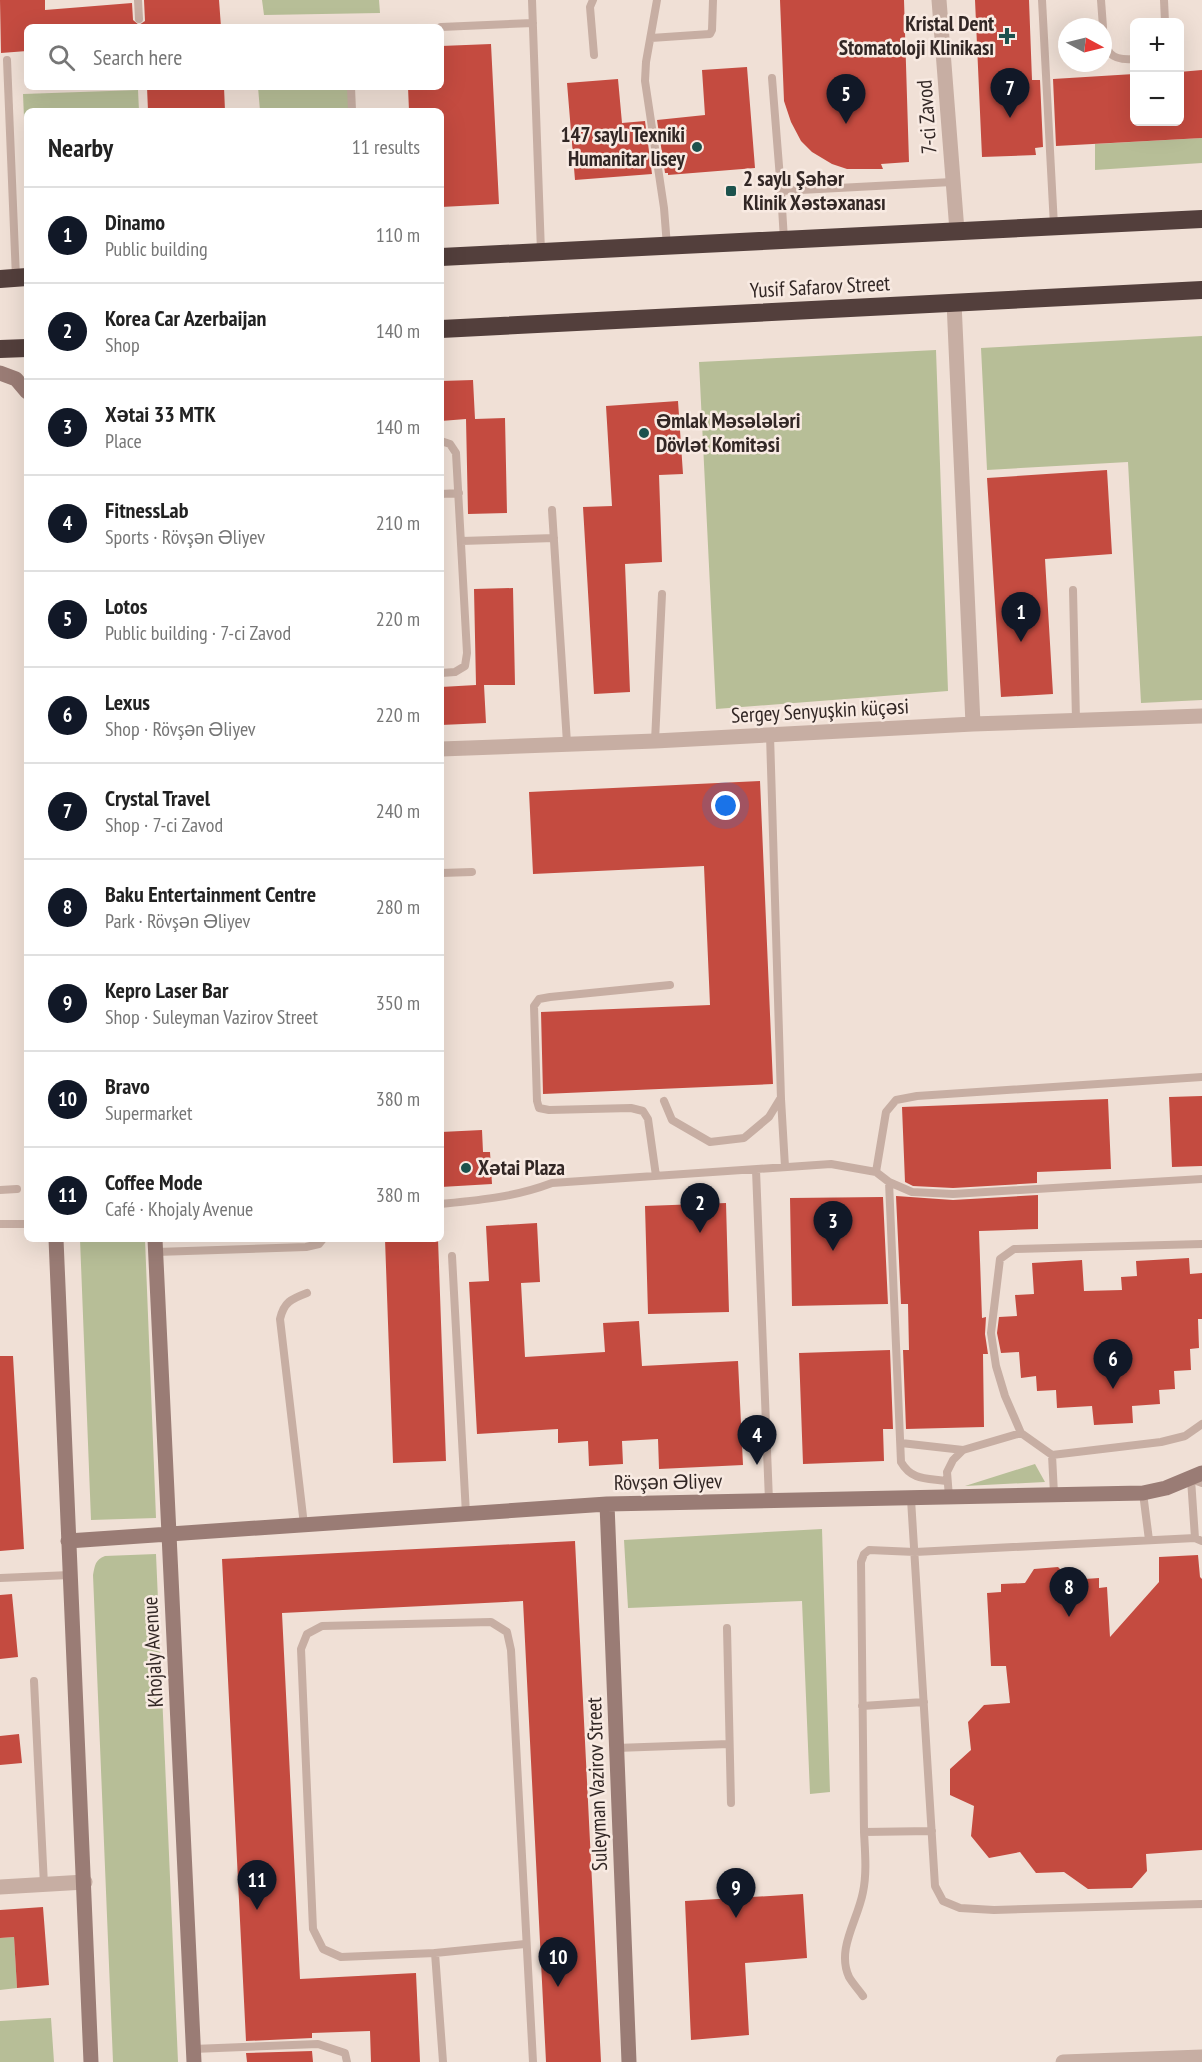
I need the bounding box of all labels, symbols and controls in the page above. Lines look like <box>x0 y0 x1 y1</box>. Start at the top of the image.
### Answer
place label: Kristal Dent Stomatoloji Klinikası <box>839 10 994 61</box>
north arrow <box>1058 18 1112 72</box>
map controls <box>1130 18 1184 126</box>
button: + <box>1130 18 1184 72</box>
search box <box>24 24 444 90</box>
marker: Kristal Dent Stomatoloji Klinikası <box>998 27 1016 45</box>
icon: search <box>45 41 78 74</box>
text: Search here <box>93 43 182 71</box>
pin: 7 <box>990 68 1030 118</box>
button: − <box>1130 72 1184 126</box>
pin: 5 <box>826 74 866 124</box>
street label: 7-ci Zavod <box>910 79 943 155</box>
place label: 147 saylı Texniki Humanitar lisey <box>560 121 686 172</box>
text: Nearby <box>48 131 113 164</box>
text: 11 results <box>352 134 420 160</box>
marker: 147 saylı Texniki Humanitar lisey <box>690 140 704 154</box>
place label: 2 saylı Şəhər Klinik Xəstəxanası <box>743 165 886 216</box>
marker: 2 saylı Şəhər Klinik Xəstəxanası <box>724 184 738 198</box>
text: Dinamo <box>105 208 165 236</box>
text: 1 <box>63 222 72 248</box>
text: 110 m <box>376 222 420 248</box>
text: Public building <box>105 236 208 262</box>
street label: Yusif Safarov Street <box>749 269 891 304</box>
text: Korea Car Azerbaijan <box>105 304 266 332</box>
text: 2 <box>63 318 72 344</box>
text: 140 m <box>376 318 420 344</box>
text: Shop <box>105 332 140 358</box>
text: Xətai 33 MTK <box>105 400 216 428</box>
place label: Əmlak Məsələləri Dövlət Komitəsi <box>656 407 800 458</box>
text: 3 <box>63 414 72 440</box>
text: 140 m <box>376 414 420 440</box>
marker: Əmlak Məsələləri Dövlət Komitəsi <box>637 426 651 440</box>
text: Place <box>105 428 142 454</box>
text: FitnessLab <box>105 496 188 524</box>
text: 4 <box>63 510 72 536</box>
text: 210 m <box>376 510 420 536</box>
text: Sports · Rövşən Əliyev <box>105 524 265 550</box>
text: Lotos <box>105 592 147 620</box>
pin: 1 <box>1002 592 1040 642</box>
text: 5 <box>63 606 72 632</box>
text: 220 m <box>376 606 420 632</box>
text: Public building · 7-ci Zavod <box>105 620 291 646</box>
text: Lexus <box>105 688 150 716</box>
street label: Sergey Senyuşkin küçəsi <box>730 692 910 729</box>
text: 6 <box>63 702 72 728</box>
text: 220 m <box>376 702 420 728</box>
text: Shop · Rövşən Əliyev <box>105 716 256 742</box>
text: Crystal Travel <box>105 784 210 812</box>
your location <box>711 791 740 820</box>
text: 7 <box>63 798 72 824</box>
text: 240 m <box>376 798 420 824</box>
text: Shop · 7-ci Zavod <box>105 812 223 838</box>
text: Baku Entertainment Centre <box>105 880 316 908</box>
text: 8 <box>63 894 72 920</box>
text: 280 m <box>376 894 420 920</box>
text: Park · Rövşən Əliyev <box>105 908 250 934</box>
text: Kepro Laser Bar <box>105 976 228 1004</box>
text: 9 <box>63 990 72 1016</box>
text: 350 m <box>376 990 420 1016</box>
text: Shop · Suleyman Vazirov Street <box>105 1004 318 1030</box>
text: Bravo <box>105 1072 150 1100</box>
text: 10 <box>58 1086 77 1112</box>
text: 380 m <box>376 1086 420 1112</box>
text: Supermarket <box>105 1100 193 1126</box>
place label: Xətai Plaza <box>478 1154 565 1181</box>
marker: Xətai Plaza <box>459 1161 473 1175</box>
text: Coffee Mode <box>105 1168 203 1196</box>
text: 11 <box>58 1182 77 1208</box>
text: 380 m <box>376 1182 420 1208</box>
pin: 2 <box>680 1184 720 1233</box>
text: Café · Khojaly Avenue <box>105 1196 253 1222</box>
pin: 3 <box>814 1202 852 1251</box>
pin: 6 <box>1094 1340 1132 1389</box>
pin: 4 <box>738 1416 777 1465</box>
street label: Rövşən Əliyev <box>614 1467 723 1496</box>
pin: 8 <box>1050 1568 1088 1617</box>
street label: Khojaly Avenue <box>136 1596 169 1708</box>
street label: Suleyman Vazirov Street <box>580 1696 613 1871</box>
pin: 11 <box>238 1860 276 1910</box>
pin: 9 <box>716 1868 756 1918</box>
pin: 10 <box>538 1938 578 1987</box>

